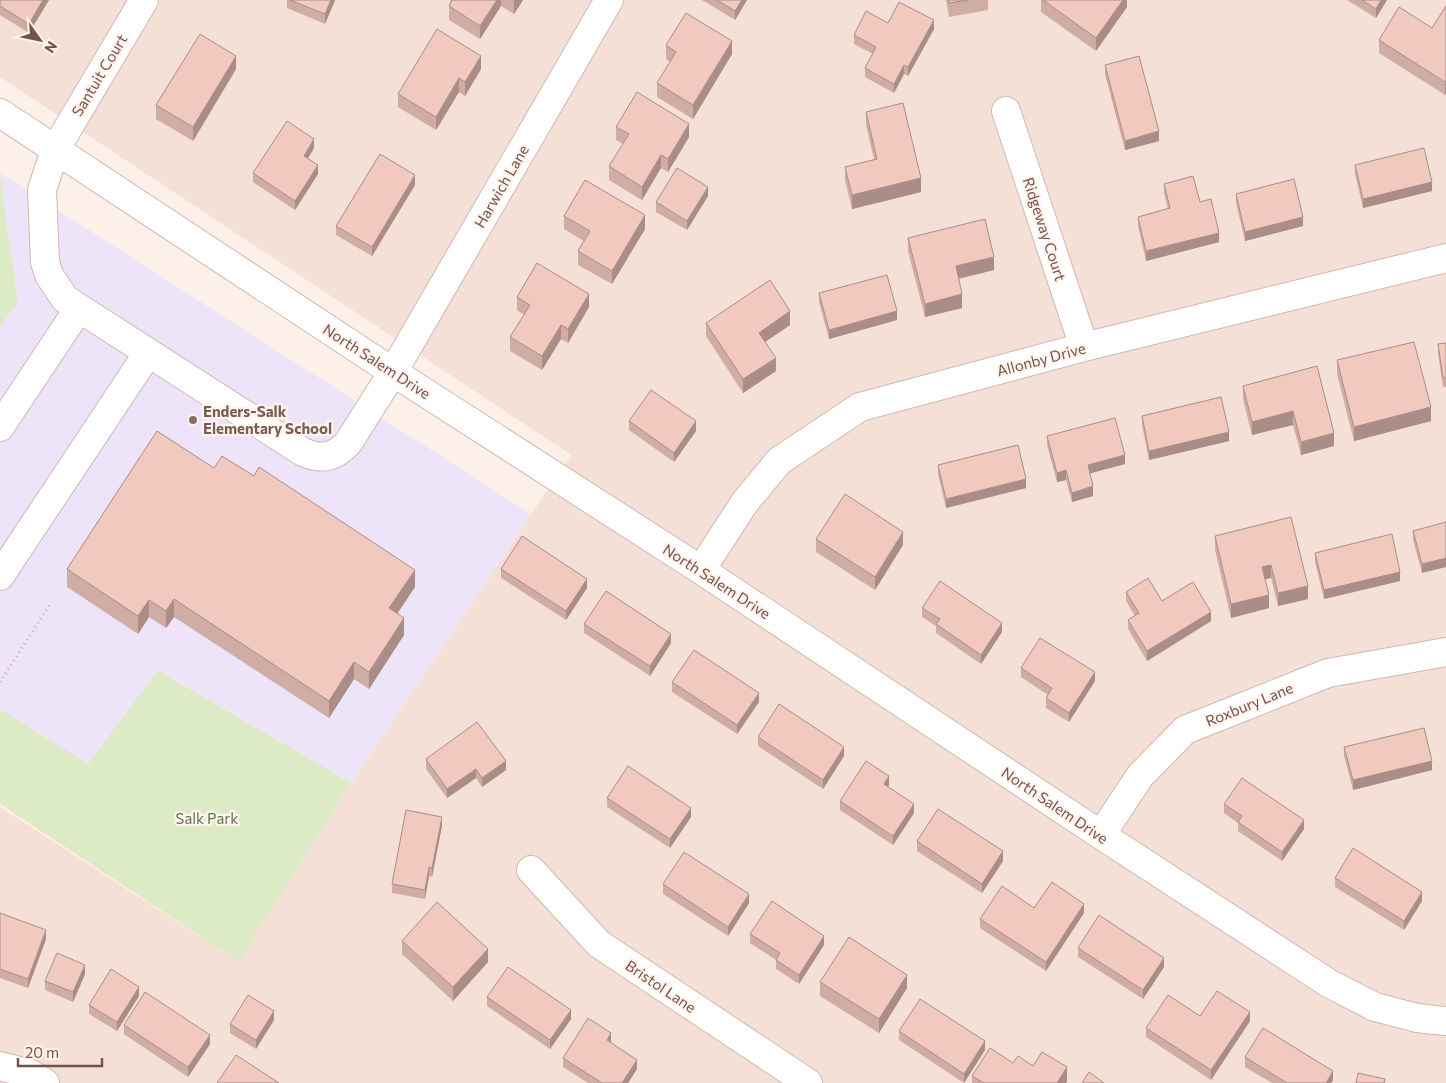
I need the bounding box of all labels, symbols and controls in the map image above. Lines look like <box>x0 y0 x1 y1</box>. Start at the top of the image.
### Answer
north arrow <box>15 15 65 65</box>
street label: Santuit Court <box>67 31 131 119</box>
text: N <box>41 38 61 56</box>
street label: Harwich Lane <box>470 141 532 231</box>
street label: Ridgeway Court <box>1020 175 1070 283</box>
street label: North Salem Drive <box>320 320 434 402</box>
street label: Allonby Drive <box>995 338 1087 379</box>
place label: Enders-Salk Elementary School <box>203 402 332 437</box>
marker: Enders-Salk Elementary School <box>187 414 199 426</box>
street label: North Salem Drive <box>660 540 774 622</box>
street label: Roxbury Lane <box>1203 678 1296 730</box>
street label: North Salem Drive <box>998 763 1112 847</box>
park label: Salk Park <box>176 809 238 827</box>
street label: Bristol Lane <box>622 956 700 1016</box>
scale bar <box>18 1036 101 1068</box>
text: 20 m <box>25 1043 59 1061</box>

